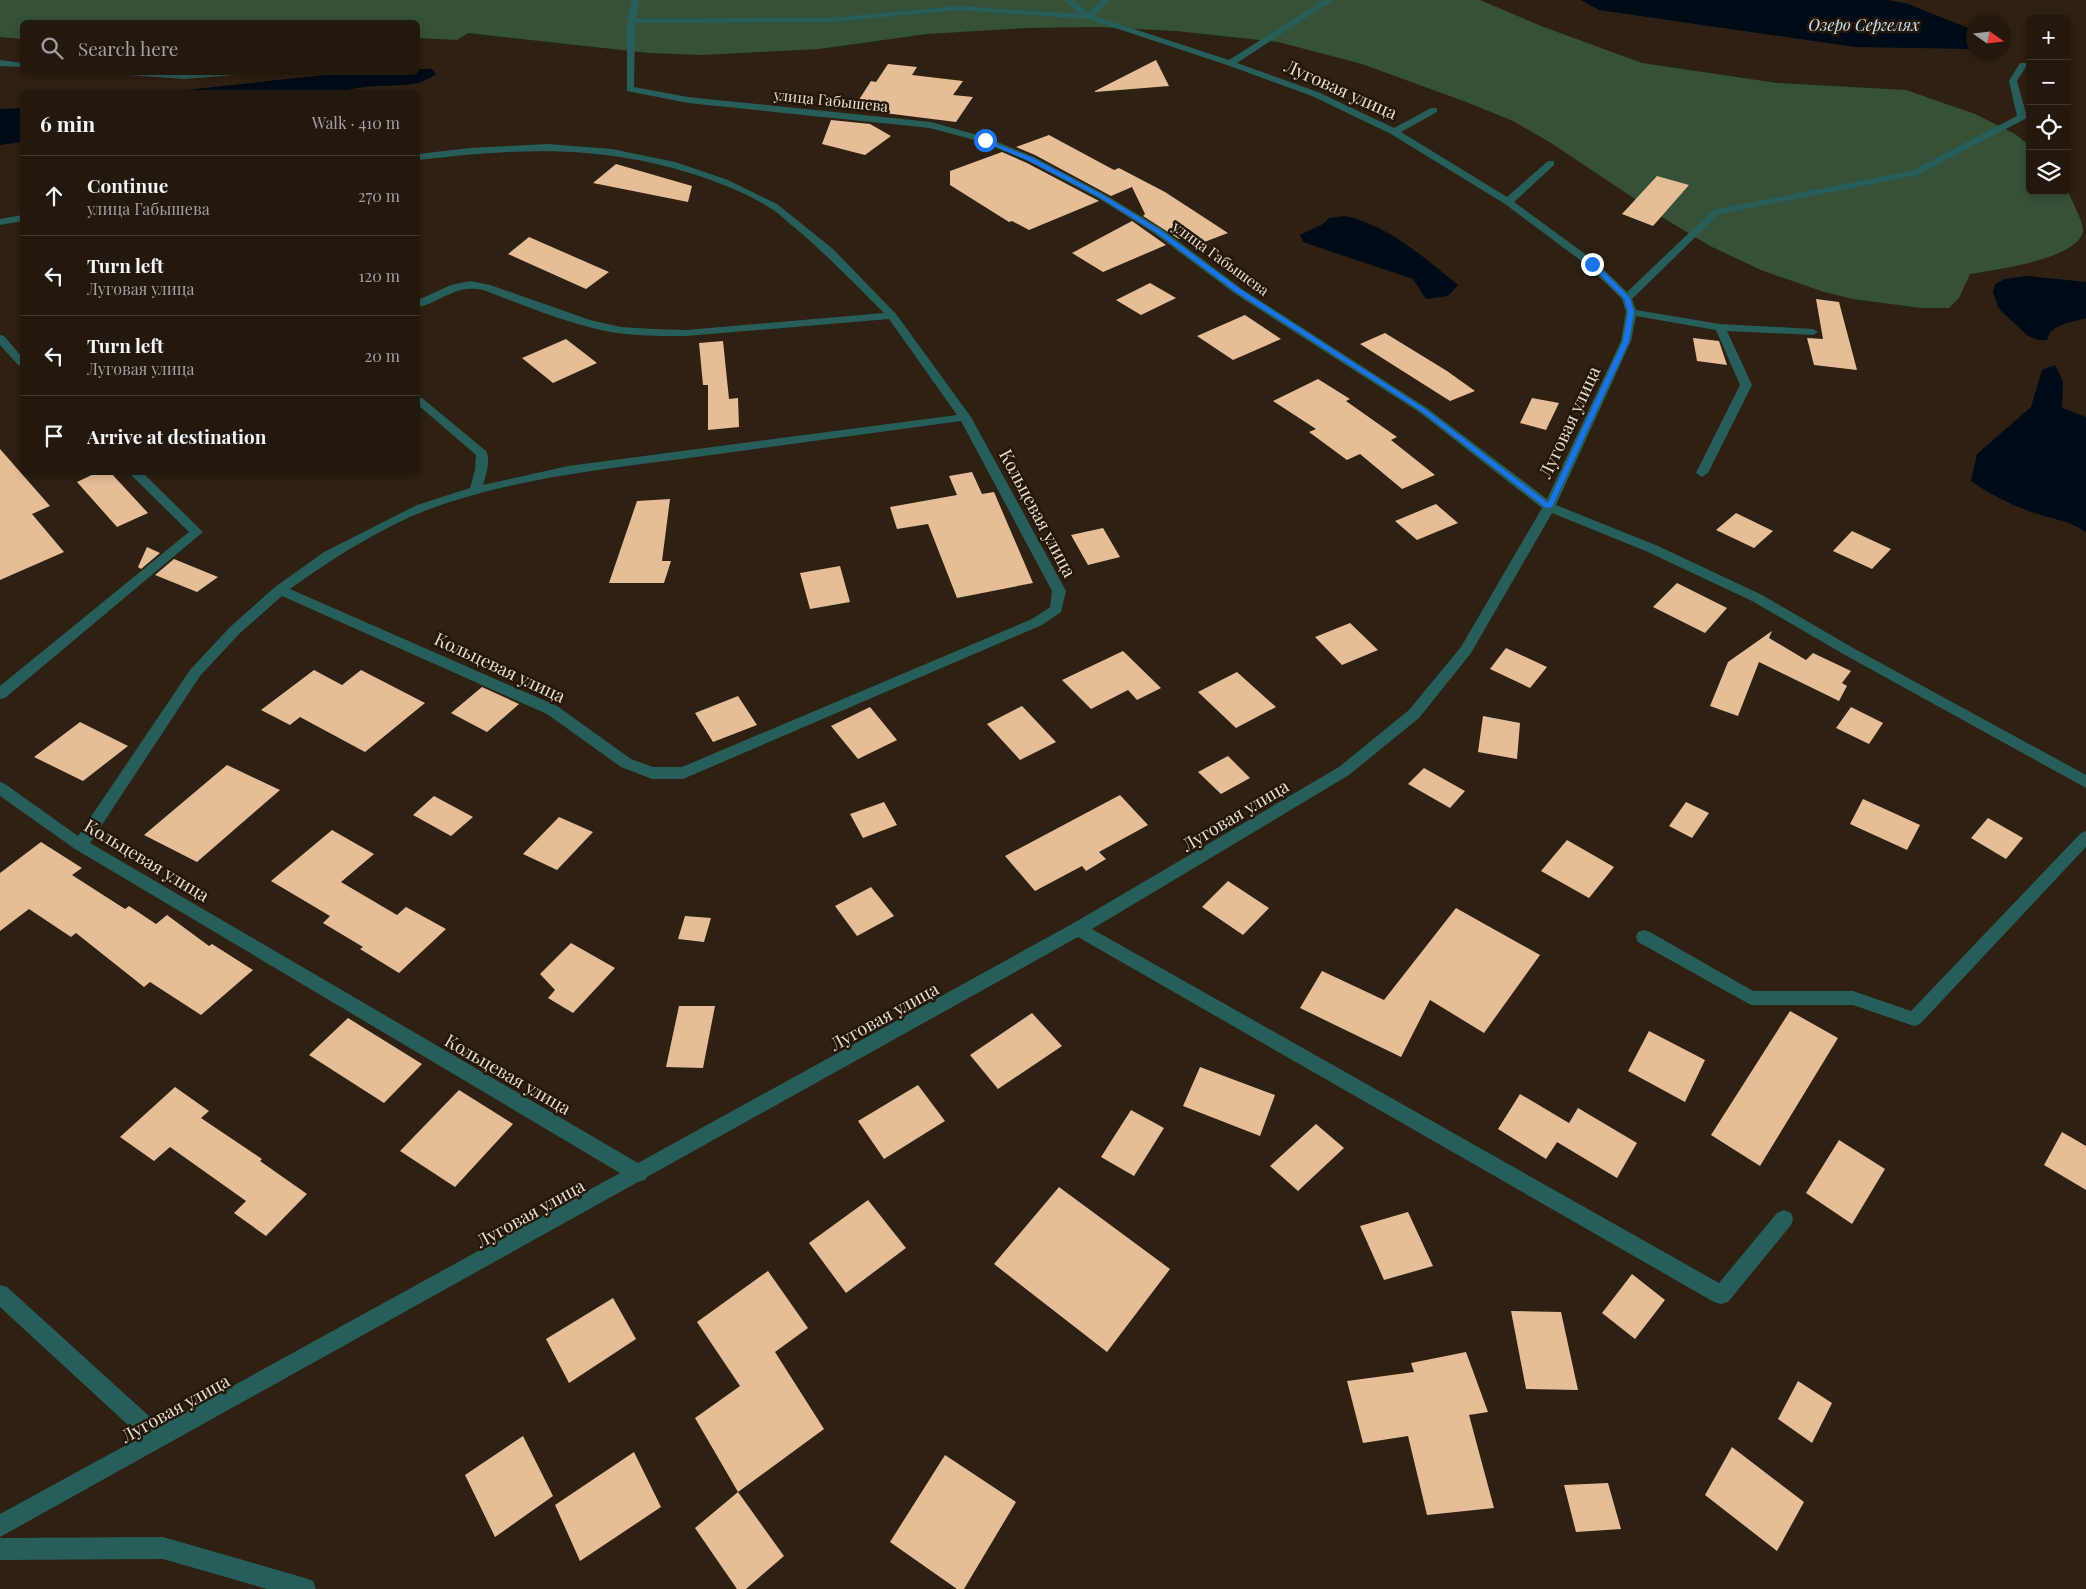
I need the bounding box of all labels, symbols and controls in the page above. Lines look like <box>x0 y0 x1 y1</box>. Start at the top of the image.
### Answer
water label: Озеро Сергелях <box>1808 14 1920 35</box>
north arrow <box>1966 15 2011 60</box>
map controls <box>2026 15 2071 195</box>
button: + <box>2026 15 2071 60</box>
search box <box>20 20 420 75</box>
icon: search <box>38 34 66 62</box>
text: Search here <box>78 35 178 61</box>
street label: Луговая улица <box>1280 53 1401 125</box>
button: − <box>2026 60 2071 105</box>
street label: улица Габышева <box>772 84 890 116</box>
button: locate <box>2026 105 2071 150</box>
text: 6 min <box>40 109 95 137</box>
text: Walk · 410 m <box>312 112 400 133</box>
route start <box>974 129 997 152</box>
button: layers <box>2026 150 2071 195</box>
text: Continue <box>87 172 168 198</box>
icon: ahead <box>40 182 68 210</box>
text: 270 m <box>358 185 400 206</box>
text: улица Габышева <box>87 198 210 219</box>
street label: улица Габышева <box>1168 216 1274 300</box>
text: Turn left <box>87 252 164 278</box>
route end <box>1581 253 1604 276</box>
icon: left <box>40 262 68 290</box>
text: 120 m <box>359 265 400 286</box>
text: Луговая улица <box>87 278 195 299</box>
text: Turn left <box>87 332 164 358</box>
icon: left <box>40 342 68 370</box>
text: 20 m <box>365 345 400 366</box>
text: Луговая улица <box>87 358 195 379</box>
street label: Луговая улица <box>1532 362 1605 483</box>
icon: arrive <box>40 422 68 450</box>
text: Arrive at destination <box>87 423 267 449</box>
street label: Кольцевая улица <box>994 445 1082 581</box>
street label: Кольцевая улица <box>431 626 569 708</box>
street label: Луговая улица <box>1176 774 1293 857</box>
street label: Кольцевая улица <box>80 813 214 907</box>
street label: Луговая улица <box>824 976 943 1056</box>
street label: Кольцевая улица <box>441 1028 575 1120</box>
street label: Луговая улица <box>470 1173 589 1253</box>
street label: Луговая улица <box>115 1368 234 1448</box>

